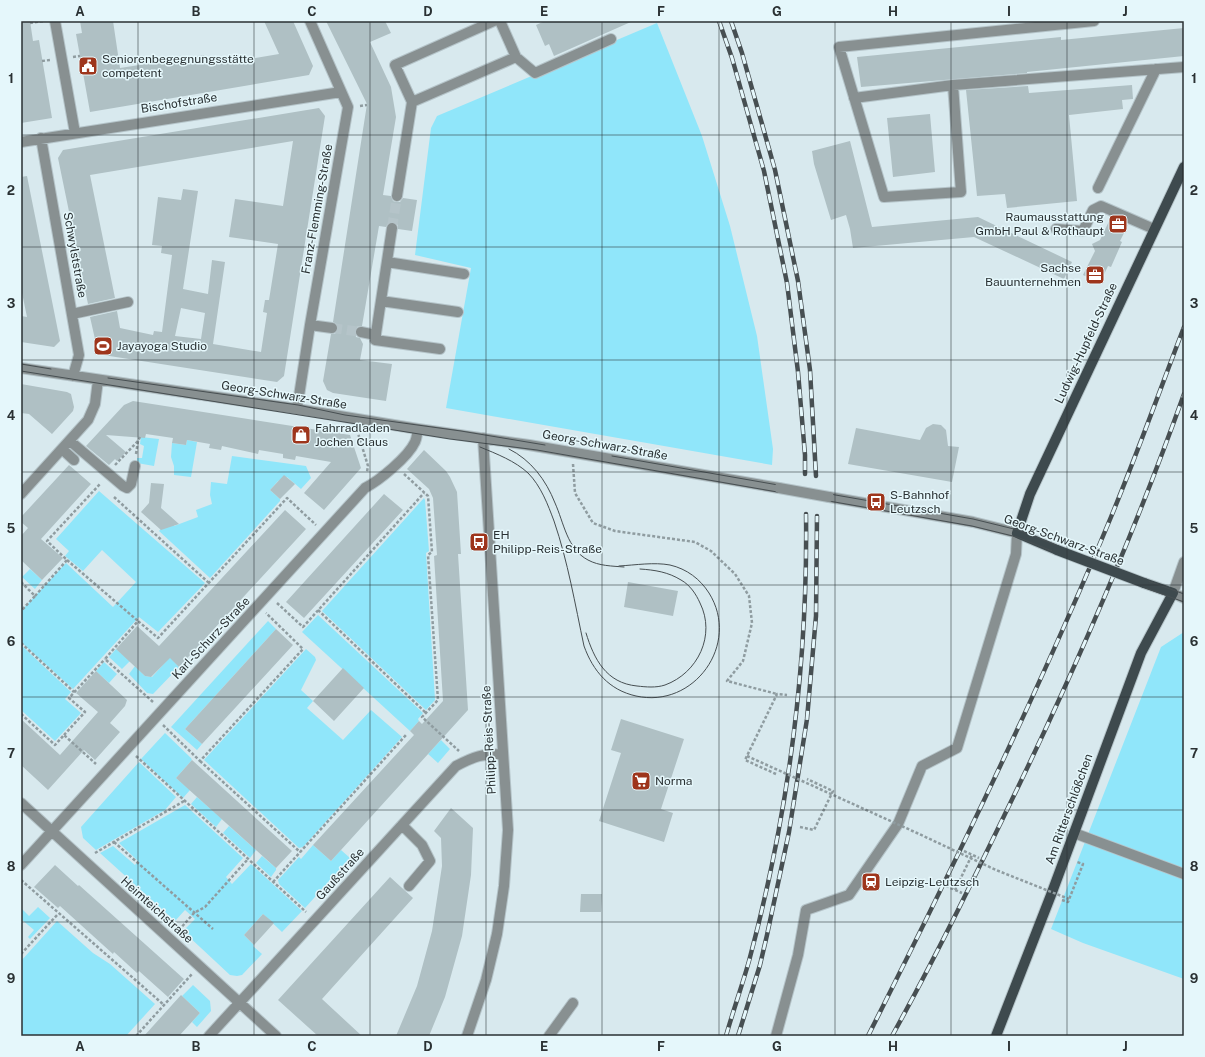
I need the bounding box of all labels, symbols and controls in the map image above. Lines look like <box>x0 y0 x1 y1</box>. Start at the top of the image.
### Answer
text: A <box>75 4 85 19</box>
text: B <box>192 4 201 19</box>
text: C <box>307 4 317 19</box>
text: D <box>423 4 433 19</box>
text: E <box>540 4 548 19</box>
text: F <box>657 4 665 19</box>
text: G <box>772 4 782 19</box>
text: H <box>888 4 898 19</box>
text: I <box>1007 4 1011 19</box>
text: J <box>1122 4 1128 19</box>
place label: Seniorenbegegnungsstätte competent <box>102 52 254 80</box>
public building icon: Seniorenbegegnungsstätte competent <box>77 55 99 77</box>
text: 1 <box>8 71 14 86</box>
text: 1 <box>1191 71 1197 86</box>
street label: Bischofstraße <box>140 90 218 116</box>
street label: Franz-Flemming-Straße <box>299 143 335 275</box>
text: 2 <box>7 183 15 198</box>
text: 2 <box>1190 183 1198 198</box>
place label: Raumausstattung GmbH Paul & Rothaupt <box>975 210 1104 238</box>
street label: Schwylststraße <box>61 211 89 299</box>
office icon: Raumausstattung GmbH Paul & Rothaupt <box>1107 213 1129 235</box>
place label: Sachse Bauunternehmen <box>985 261 1081 289</box>
office icon: Sachse Bauunternehmen <box>1084 264 1106 286</box>
street label: Ludwig-Hupfeld-Straße <box>1052 280 1120 406</box>
text: 3 <box>7 296 16 311</box>
text: 3 <box>1190 296 1199 311</box>
sports icon: Jayayoga Studio <box>92 335 114 357</box>
place label: Jayayoga Studio <box>117 339 207 353</box>
street label: Georg-Schwarz-Straße <box>220 378 348 412</box>
text: 4 <box>7 408 16 423</box>
text: 4 <box>1190 408 1199 423</box>
place label: Fahrradladen Jochen Claus <box>315 421 390 449</box>
shop icon: Fahrradladen Jochen Claus <box>290 424 312 446</box>
street label: Georg-Schwarz-Straße <box>541 427 669 463</box>
place label: S-Bahnhof Leutzsch <box>890 488 950 516</box>
bus stop icon: S-Bahnhof Leutzsch <box>865 491 887 513</box>
street label: Georg-Schwarz-Straße <box>1002 512 1126 568</box>
text: 5 <box>7 521 16 536</box>
text: 5 <box>1190 521 1199 536</box>
place label: EH Philipp-Reis-Straße <box>493 528 602 556</box>
bus stop icon: EH Philipp-Reis-Straße <box>468 531 490 553</box>
street label: Karl-Schurz-Straße <box>169 594 253 682</box>
text: 6 <box>7 634 16 649</box>
text: 6 <box>1190 634 1199 649</box>
street label: Philipp-Reis-Straße <box>479 685 499 795</box>
text: 7 <box>7 746 15 761</box>
text: 7 <box>1190 746 1198 761</box>
street label: Am Ritterschlößchen <box>1042 752 1096 866</box>
supermarket icon: Norma <box>630 770 652 792</box>
place label: Norma <box>655 774 692 788</box>
street label: Gaußstraße <box>313 845 367 903</box>
text: 8 <box>7 859 16 874</box>
text: 8 <box>1190 859 1199 874</box>
station icon: Leipzig-Leutzsch <box>860 871 882 893</box>
street label: Heimteichstraße <box>118 874 196 946</box>
place label: Leipzig-Leutzsch <box>885 875 979 889</box>
text: 9 <box>7 971 15 986</box>
text: 9 <box>1190 971 1198 986</box>
text: A <box>75 1039 85 1054</box>
text: B <box>192 1039 201 1054</box>
text: C <box>307 1039 317 1054</box>
text: D <box>423 1039 433 1054</box>
text: E <box>540 1039 548 1054</box>
text: F <box>657 1039 665 1054</box>
text: G <box>772 1039 782 1054</box>
text: H <box>888 1039 898 1054</box>
text: I <box>1007 1039 1011 1054</box>
text: J <box>1122 1039 1128 1054</box>

